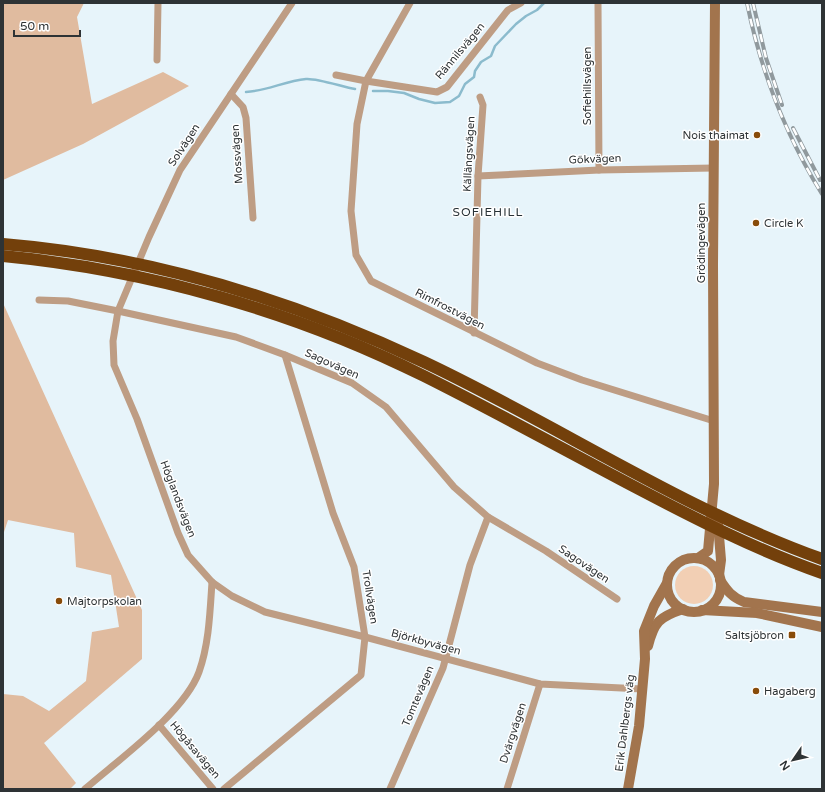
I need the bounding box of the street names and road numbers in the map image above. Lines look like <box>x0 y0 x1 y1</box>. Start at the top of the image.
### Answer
street label: Rännilsvägen <box>433 20 487 82</box>
street label: Sofiehillsvägen <box>581 47 594 125</box>
street label: Källängsvägen <box>461 116 477 192</box>
street label: Solvägen <box>165 121 203 169</box>
street label: Mossvägen <box>228 124 246 184</box>
street label: Gökvägen <box>568 152 622 166</box>
street label: Grödingevägen <box>695 203 708 283</box>
street label: Rimfrostvägen <box>413 286 487 332</box>
street label: Sagovägen <box>303 346 361 382</box>
street label: Höglandsvägen <box>157 459 199 539</box>
street label: Sagovägen <box>556 542 612 586</box>
street label: Trollvägen <box>359 569 381 625</box>
street label: Björkbyvägen <box>390 626 462 658</box>
street label: Tomtevägen <box>399 664 437 728</box>
street label: Erik Dahlbergs väg <box>613 674 637 772</box>
street label: Dvärgvägen <box>497 701 529 765</box>
street label: Högåsavägen <box>167 719 223 781</box>

